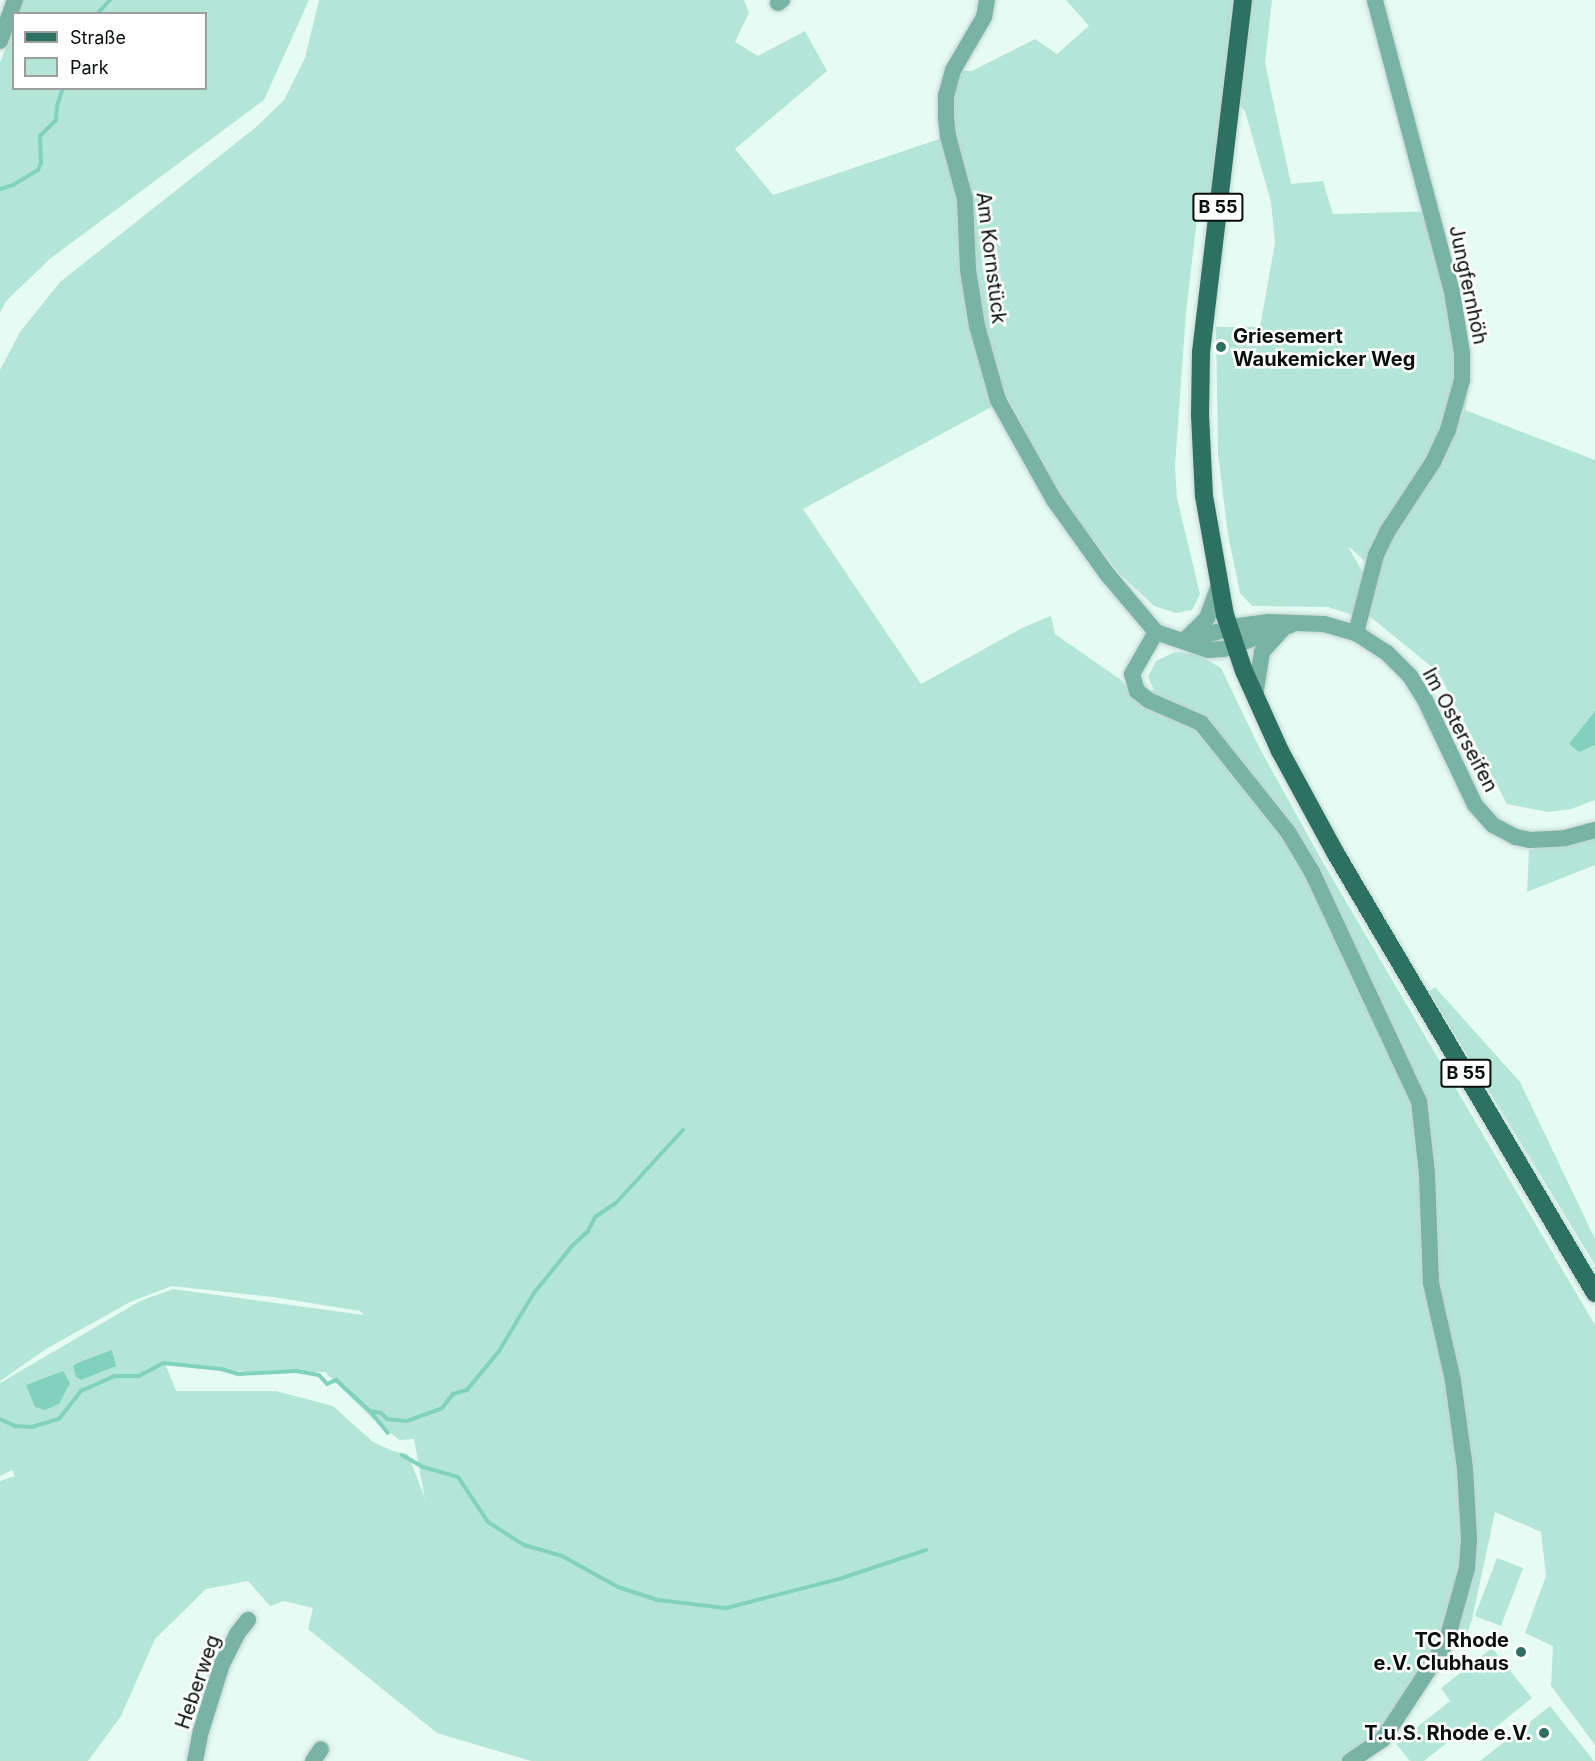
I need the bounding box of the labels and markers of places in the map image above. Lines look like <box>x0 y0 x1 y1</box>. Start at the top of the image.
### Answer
place label: Griesemert Waukemicker Weg <box>1233 324 1415 371</box>
marker: Griesemert Waukemicker Weg <box>1214 340 1228 354</box>
place label: TC Rhode e.V. Clubhaus <box>1373 1628 1509 1675</box>
marker: TC Rhode e.V. Clubhaus <box>1514 1645 1528 1659</box>
place label: T.u.S. Rhode e.V. <box>1364 1721 1532 1745</box>
marker: T.u.S. Rhode e.V. <box>1537 1726 1551 1740</box>

